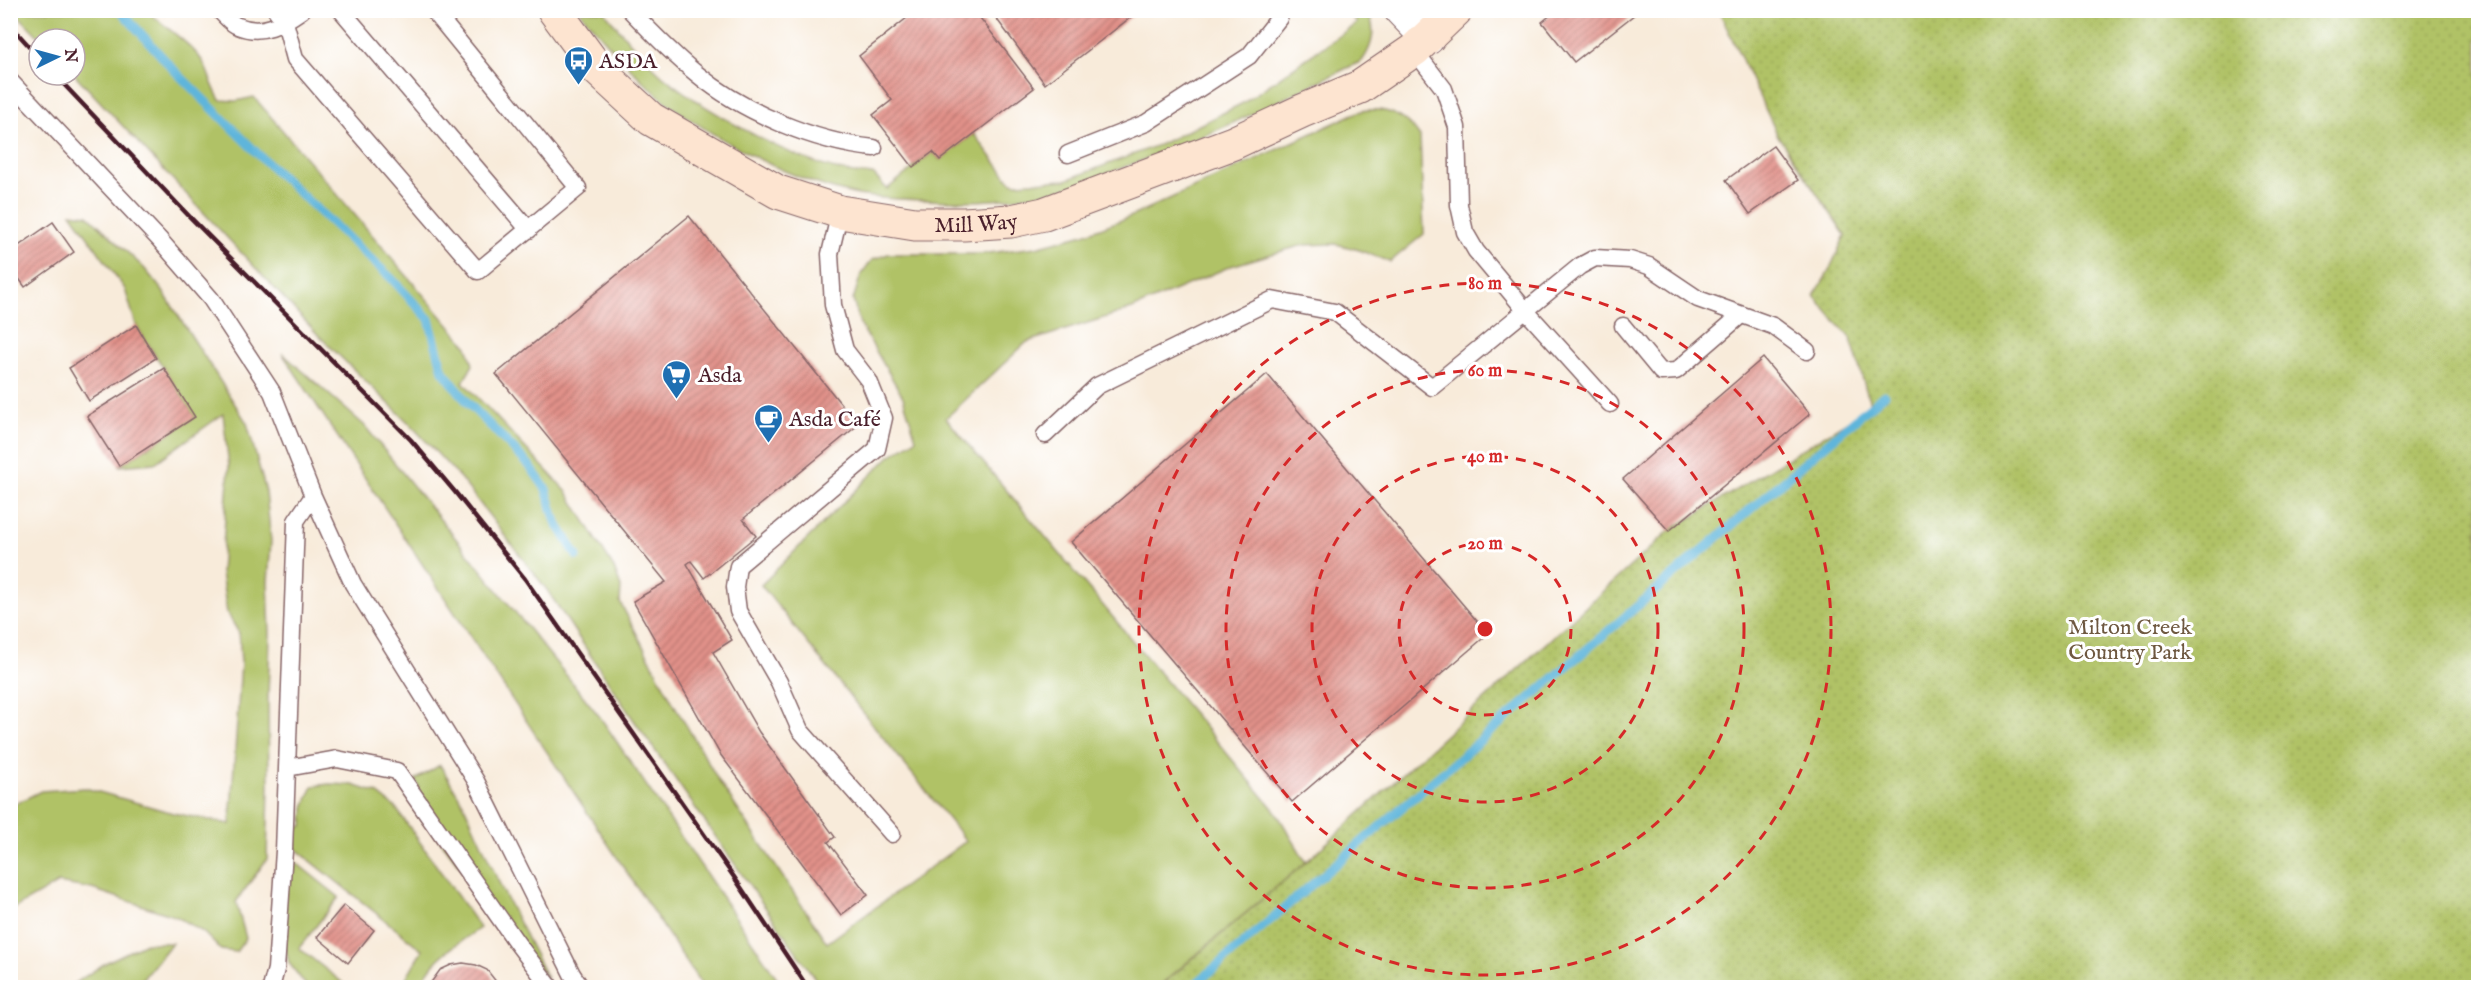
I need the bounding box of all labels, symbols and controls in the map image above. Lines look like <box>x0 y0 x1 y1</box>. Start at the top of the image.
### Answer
north arrow <box>27 27 87 87</box>
bus stop icon: ASDA <box>562 44 594 86</box>
text: N <box>59 47 81 64</box>
place label: ASDA <box>598 48 658 76</box>
street label: Mill Way <box>934 208 1021 240</box>
text: 80 m <box>1468 273 1502 296</box>
supermarket icon: Asda <box>661 358 693 400</box>
text: 60 m <box>1468 360 1502 383</box>
place label: Asda <box>697 362 742 390</box>
cafe icon: Asda Café <box>752 402 784 444</box>
place label: Asda Café <box>788 406 881 434</box>
text: 40 m <box>1467 446 1503 469</box>
text: 20 m <box>1467 533 1503 556</box>
park label: Milton Creek Country Park <box>2068 614 2192 667</box>
centre of rings <box>1475 619 1495 639</box>

